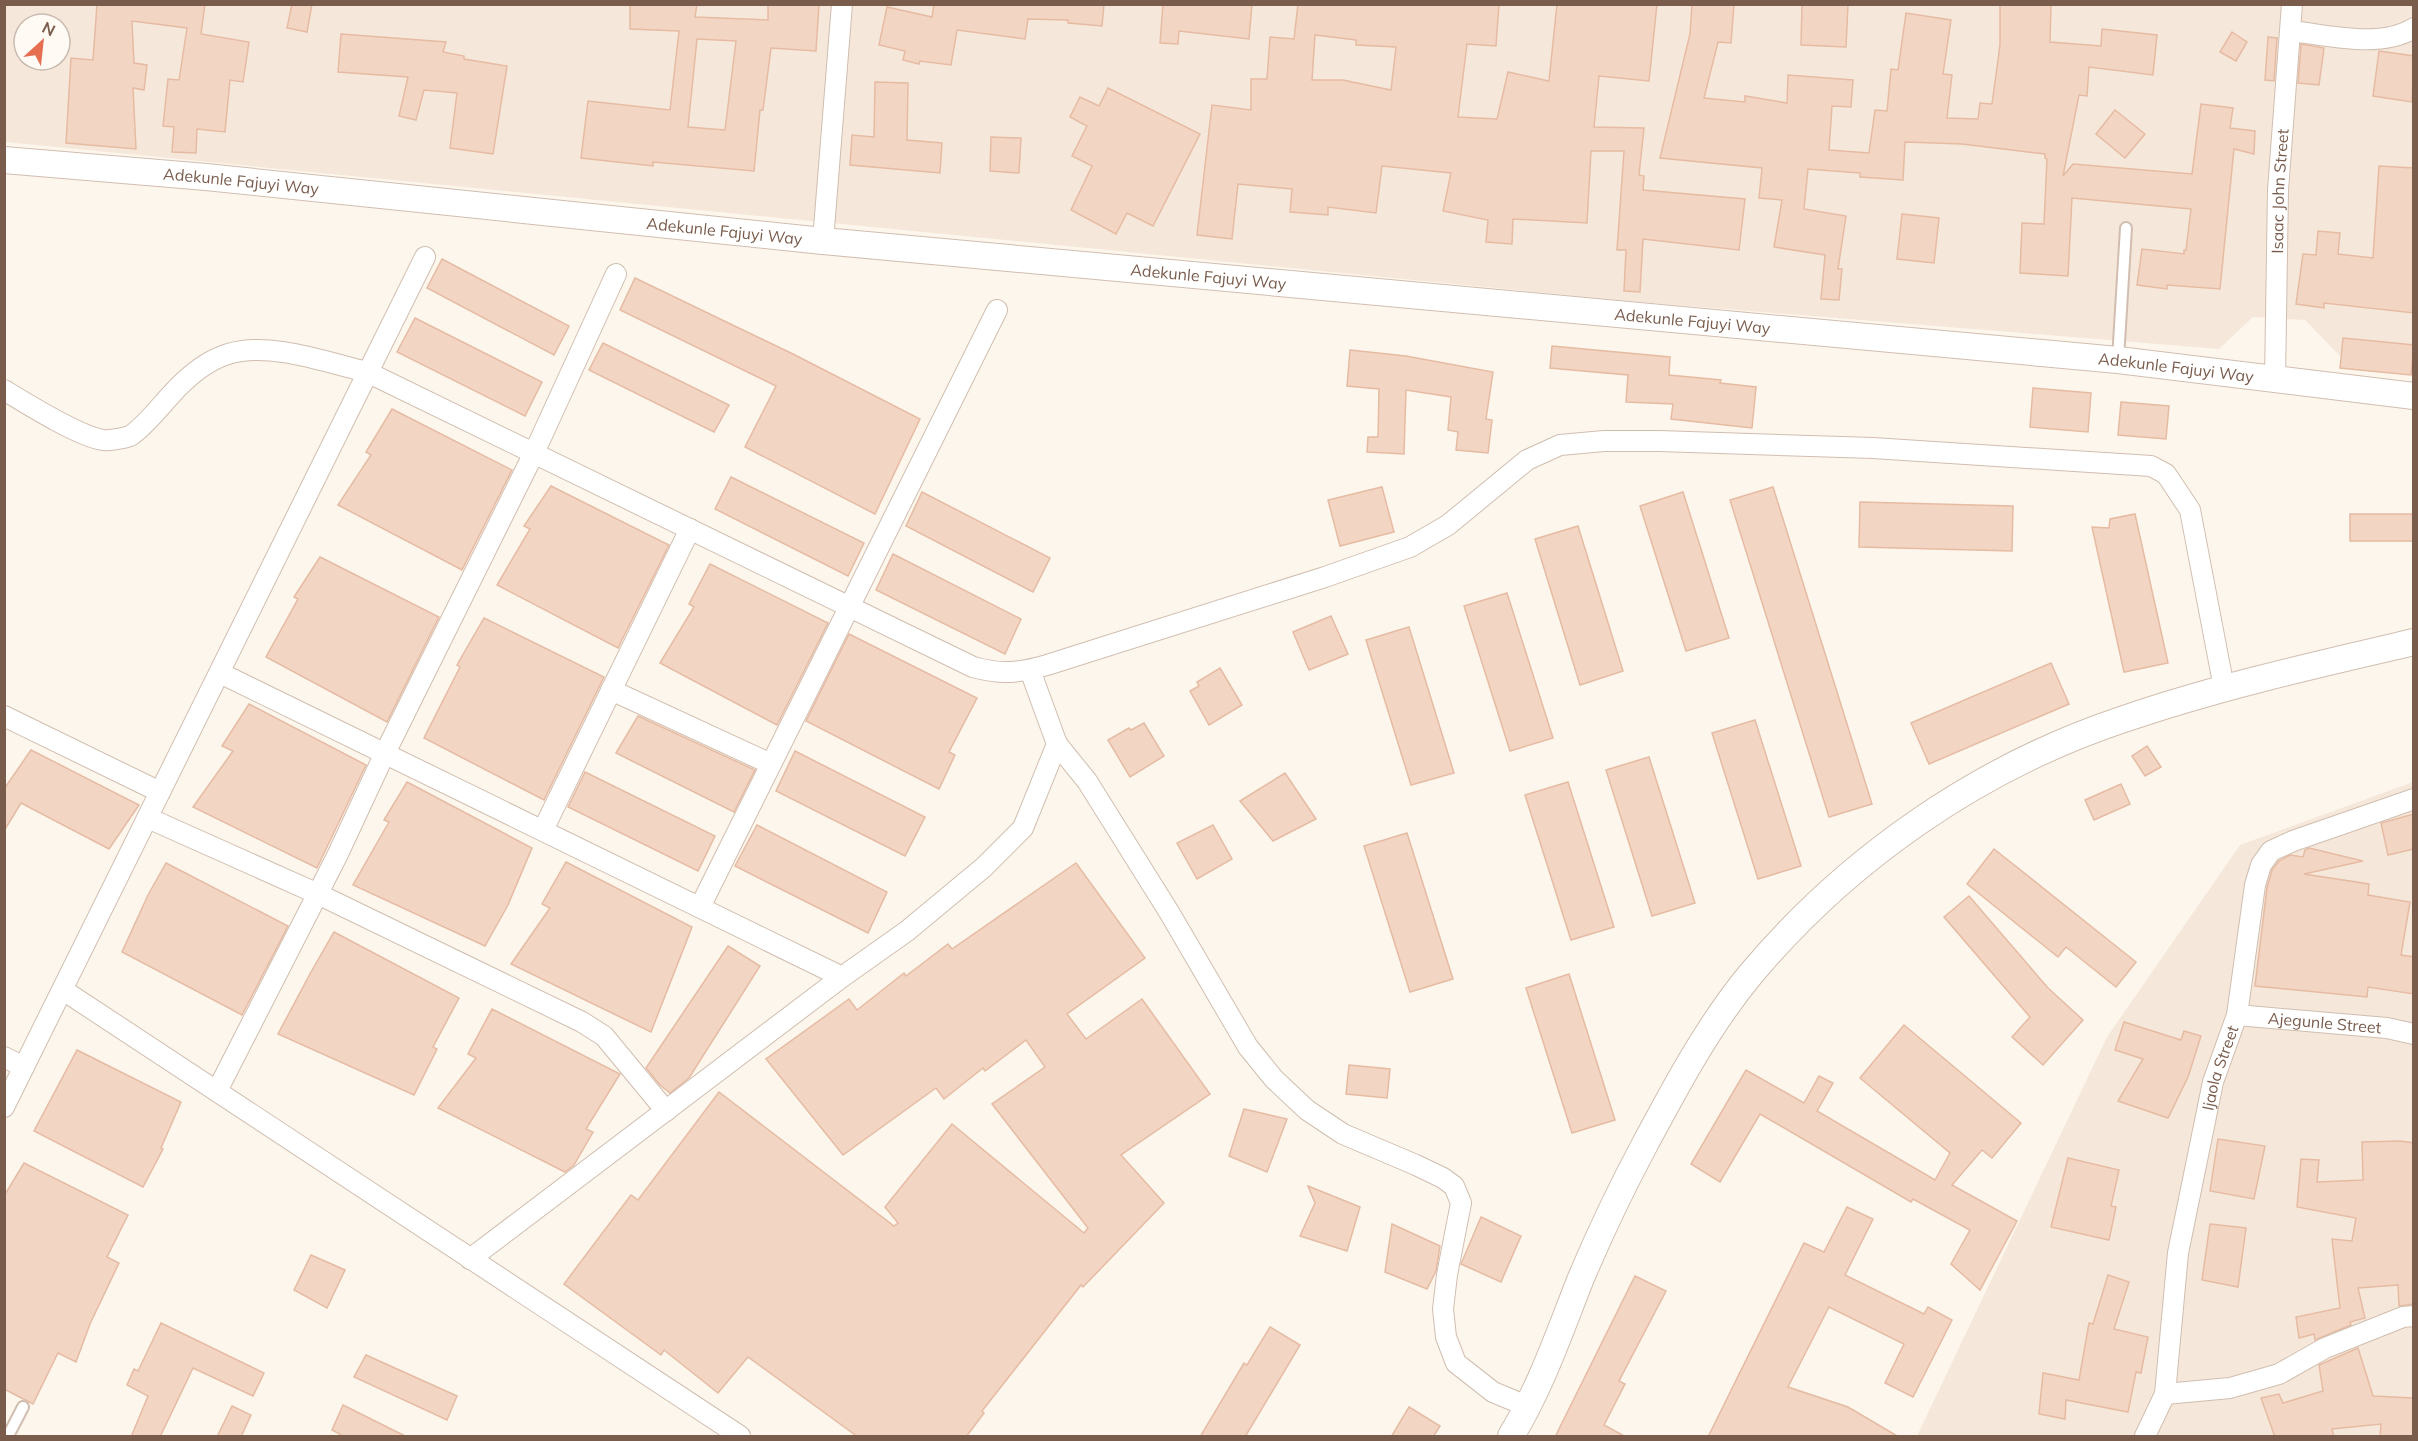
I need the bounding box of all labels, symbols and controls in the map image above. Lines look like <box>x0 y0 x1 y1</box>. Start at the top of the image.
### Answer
north arrow <box>12 12 72 72</box>
text: N <box>39 17 59 40</box>
street label: Isaac John Street <box>2267 128 2293 254</box>
street label: Adekunle Fajuyi Way <box>162 163 320 199</box>
street label: Adekunle Fajuyi Way <box>646 213 804 249</box>
street label: Adekunle Fajuyi Way <box>1130 259 1288 294</box>
street label: Adekunle Fajuyi Way <box>1614 304 1772 338</box>
street label: Adekunle Fajuyi Way <box>2098 348 2255 386</box>
street label: Ajegunle Street <box>2267 1008 2383 1037</box>
street label: Ijaola Street <box>2197 1022 2243 1112</box>

